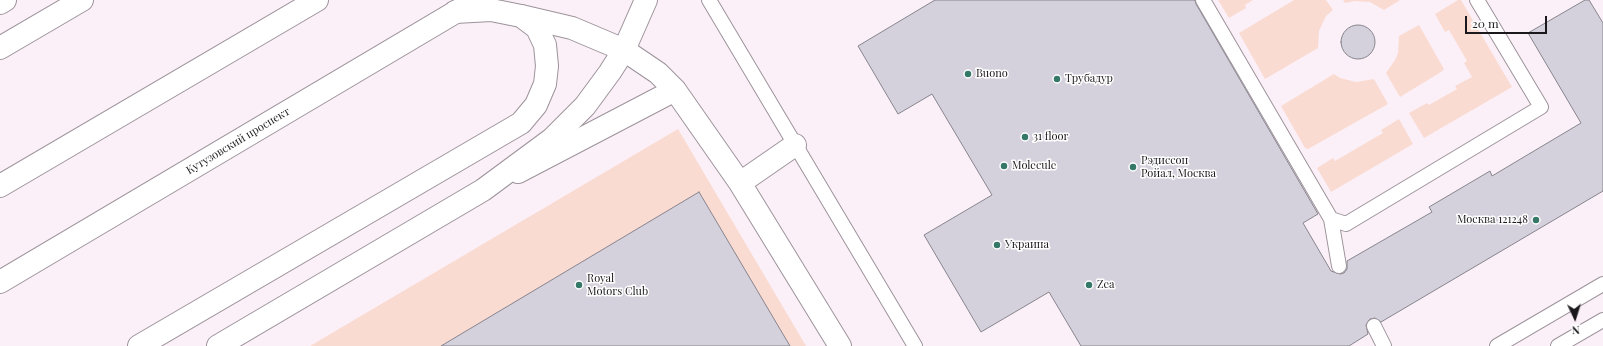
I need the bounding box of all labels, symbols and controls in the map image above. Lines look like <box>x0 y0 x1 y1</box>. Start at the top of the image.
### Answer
scale bar <box>1467 8 1549 34</box>
text: 20 m <box>1472 15 1499 31</box>
place label: Buono <box>976 67 1008 81</box>
marker: Buono <box>963 69 973 79</box>
place label: Трубадур <box>1065 72 1113 86</box>
marker: Трубадур <box>1052 74 1062 84</box>
street label: Кутузовский проспект <box>184 105 292 177</box>
place label: 31 floor <box>1033 130 1068 144</box>
marker: 31 floor <box>1020 132 1030 142</box>
place label: Рэдиссон Ройал, Москва <box>1141 154 1216 180</box>
place label: Molecule <box>1012 159 1056 173</box>
marker: Molecule <box>999 161 1009 171</box>
marker: Рэдиссон Ройал, Москва <box>1128 162 1138 172</box>
place label: Москва 121248 <box>1457 213 1528 227</box>
marker: Москва 121248 <box>1531 215 1541 225</box>
place label: Украина <box>1005 238 1049 252</box>
marker: Украина <box>992 240 1002 250</box>
place label: Royal Motors Club <box>587 272 648 298</box>
place label: Zea <box>1097 278 1115 292</box>
marker: Royal Motors Club <box>574 280 584 290</box>
marker: Zea <box>1084 280 1094 290</box>
north arrow <box>1555 298 1595 338</box>
text: N <box>1571 323 1580 338</box>

